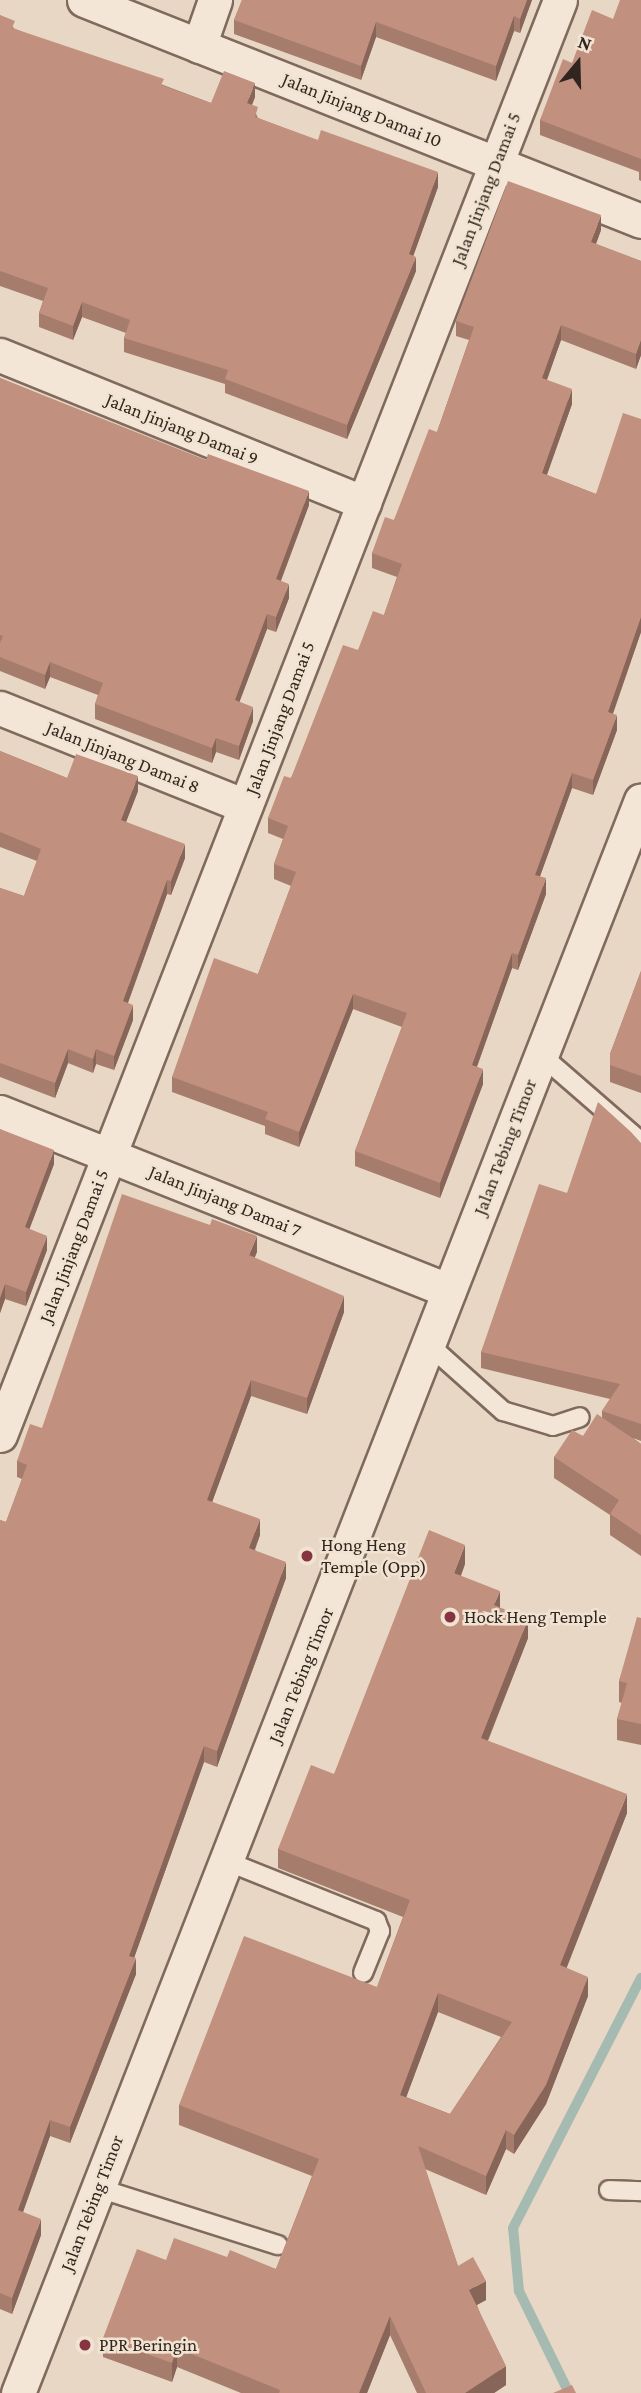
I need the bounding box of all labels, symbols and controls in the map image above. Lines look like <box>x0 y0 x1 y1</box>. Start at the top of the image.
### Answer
north arrow <box>543 28 613 98</box>
text: N <box>575 31 595 55</box>
street label: Jalan Jinjang Damai 10 <box>279 68 445 152</box>
street label: Jalan Jinjang Damai 5 <box>446 109 526 269</box>
street label: Jalan Jinjang Damai 9 <box>102 388 262 470</box>
street label: Jalan Jinjang Damai 5 <box>240 638 320 798</box>
street label: Jalan Jinjang Damai 8 <box>43 716 203 798</box>
street label: Jalan Tebing Timor <box>469 1076 541 1218</box>
street label: Jalan Jinjang Damai 7 <box>146 1160 304 1242</box>
street label: Jalan Jinjang Damai 5 <box>34 1166 114 1326</box>
place label: Hong Heng Temple (Opp) <box>321 1534 427 1578</box>
marker: Hong Heng Temple (Opp) <box>299 1548 315 1564</box>
street label: Jalan Tebing Timor <box>263 1604 339 1746</box>
place label: Hock Heng Temple <box>464 1606 607 1628</box>
marker: Hock Heng Temple <box>442 1609 458 1625</box>
street label: Jalan Tebing Timor <box>56 2132 128 2274</box>
place label: PPR Beringin <box>99 2334 197 2356</box>
marker: PPR Beringin <box>77 2337 93 2353</box>

